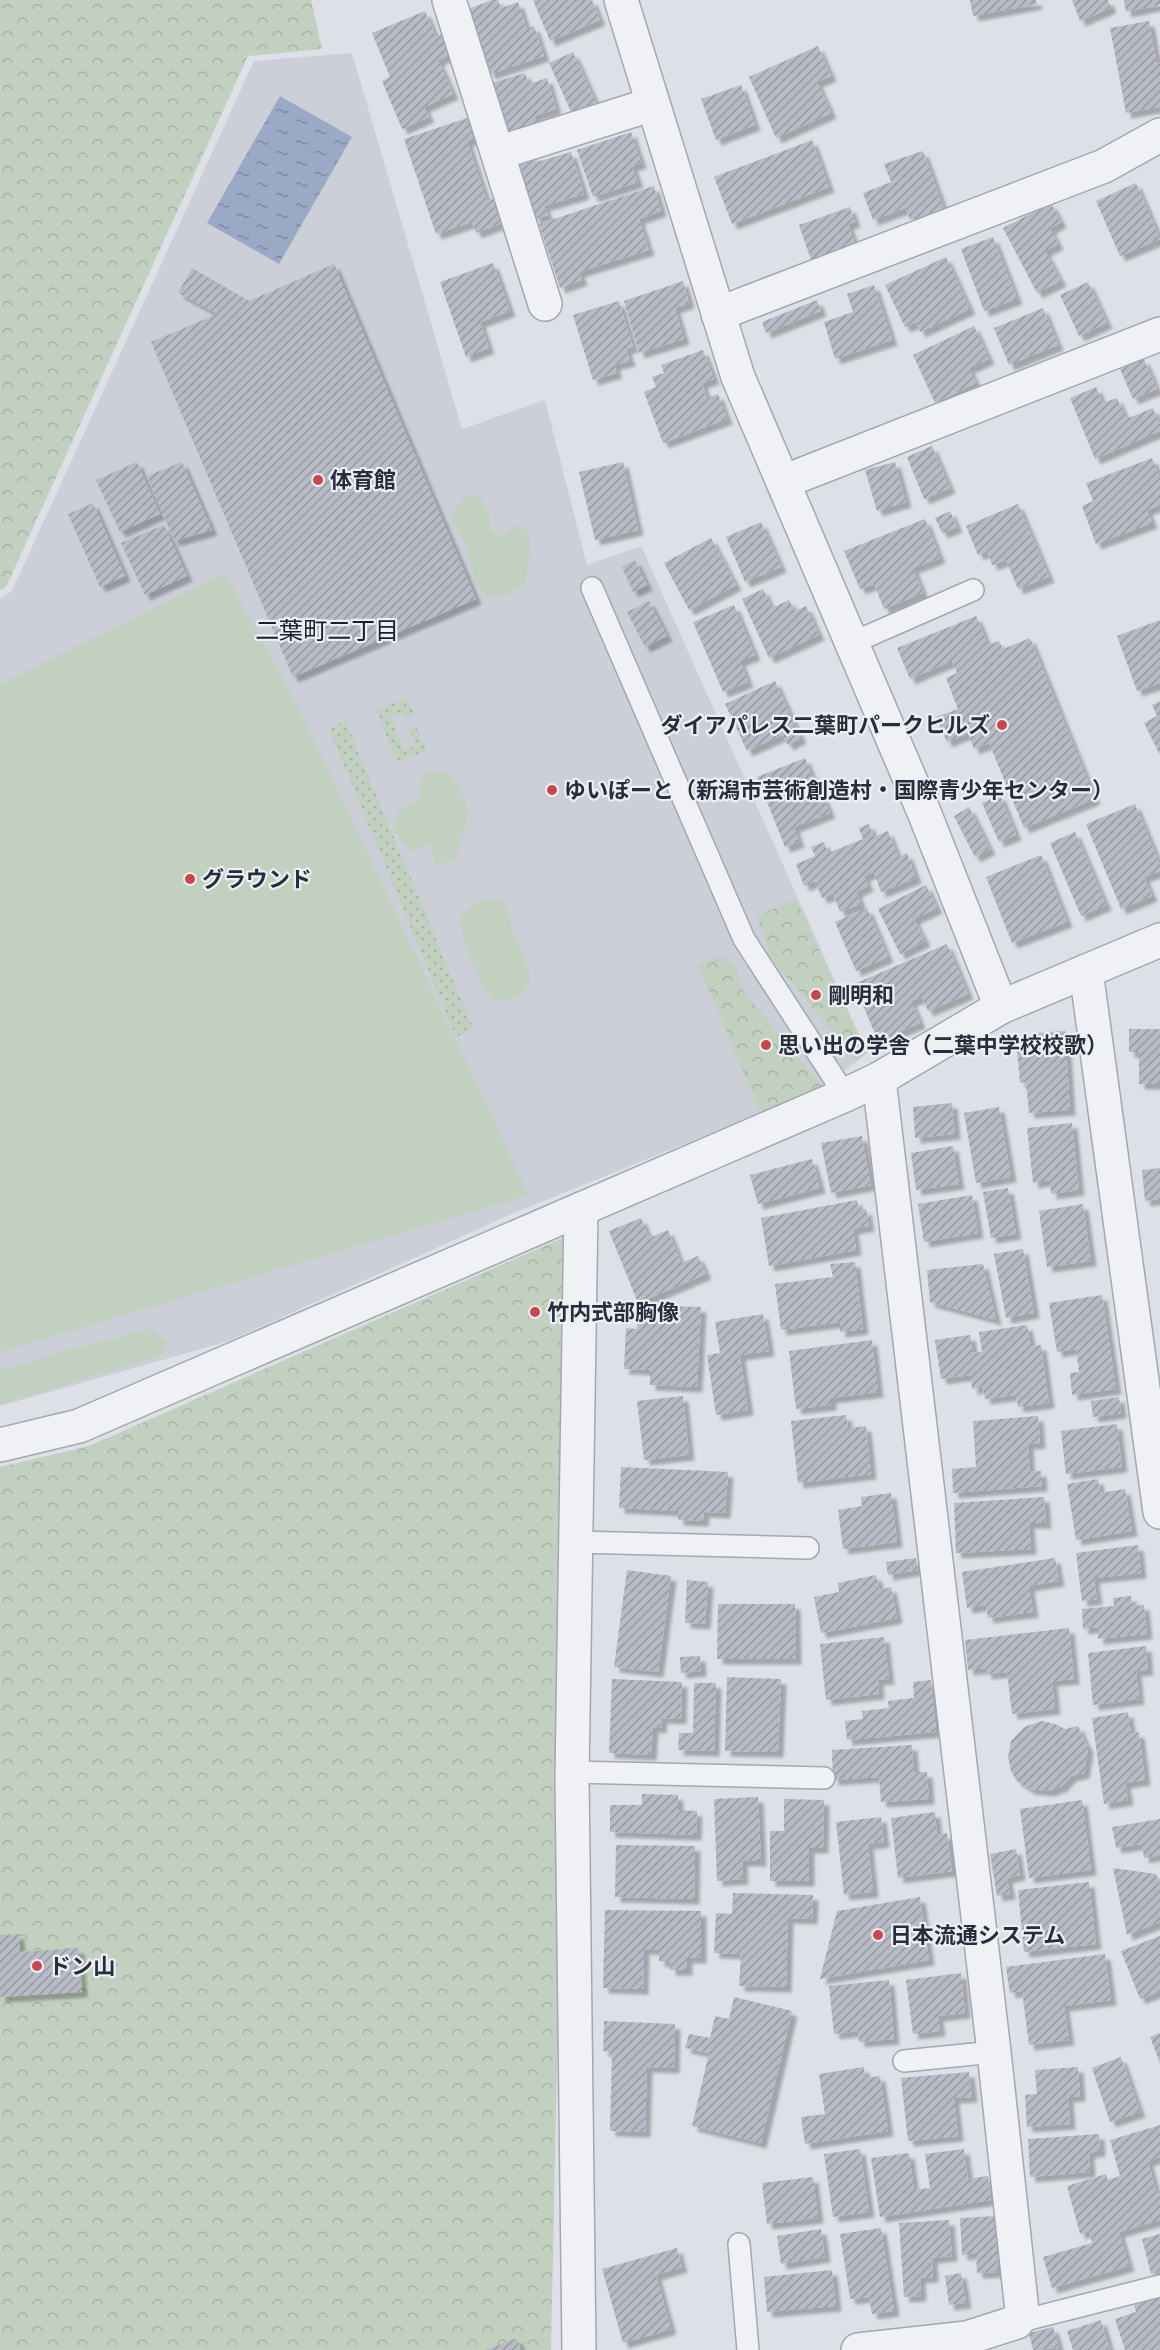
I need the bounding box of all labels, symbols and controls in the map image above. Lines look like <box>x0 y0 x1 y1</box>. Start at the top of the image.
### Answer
place label: 体育館 <box>330 467 396 494</box>
marker: 体育館 <box>311 473 325 487</box>
district label: 二葉町二丁目 <box>255 616 399 645</box>
place label: ダイアパレス二葉町パークヒルズ <box>660 712 990 739</box>
marker: ダイアパレス二葉町パークヒルズ <box>995 718 1009 732</box>
place label: ゆいぽーと（新潟市芸術創造村・国際青少年センター） <box>564 777 1114 804</box>
marker: ゆいぽーと（新潟市芸術創造村・国際青少年センター） <box>545 783 559 797</box>
place label: グラウンド <box>202 866 312 893</box>
marker: グラウンド <box>183 872 197 886</box>
place label: 剛明和 <box>828 982 894 1009</box>
marker: 剛明和 <box>809 988 823 1002</box>
place label: 思い出の学舎（二葉中学校校歌） <box>778 1032 1108 1059</box>
marker: 思い出の学舎（二葉中学校校歌） <box>759 1038 773 1052</box>
place label: 竹内式部胸像 <box>547 1299 679 1326</box>
marker: 竹内式部胸像 <box>528 1305 542 1319</box>
place label: 日本流通システム <box>890 1922 1065 1949</box>
marker: 日本流通システム <box>871 1928 885 1942</box>
place label: ドン山 <box>49 1953 115 1980</box>
marker: ドン山 <box>30 1959 44 1973</box>

